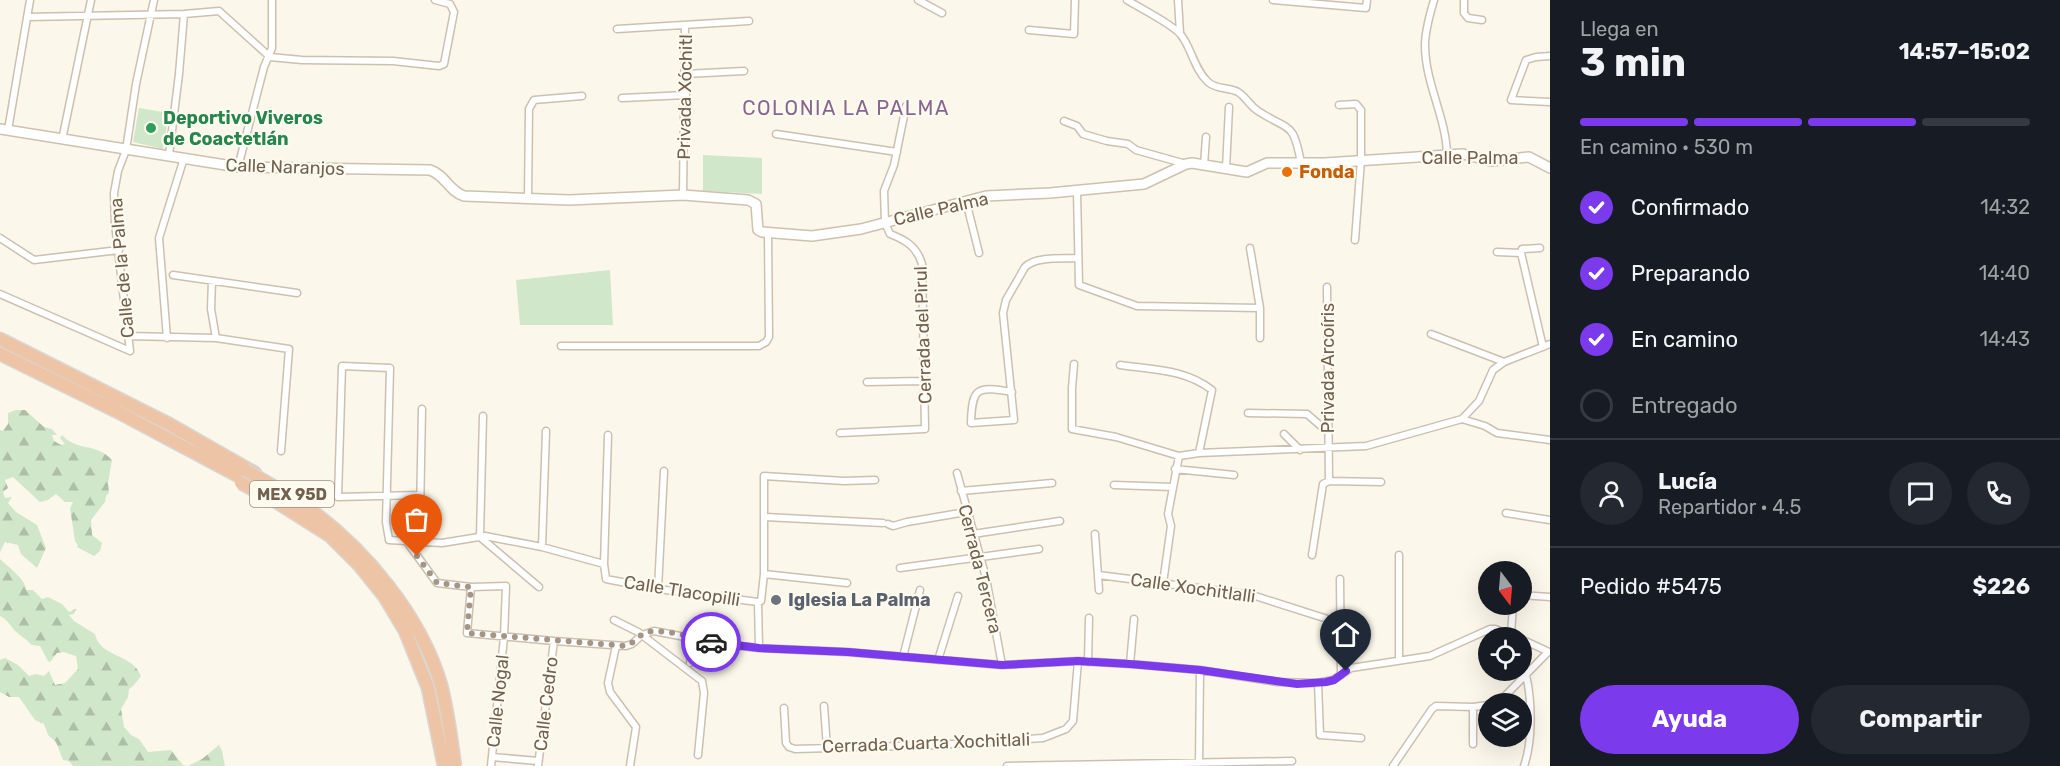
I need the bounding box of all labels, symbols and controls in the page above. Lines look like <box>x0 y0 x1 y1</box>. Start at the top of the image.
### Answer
text: Llega en <box>1580 17 1659 41</box>
street label: Privada Xóchitl <box>673 34 697 160</box>
text: 14:57–15:02 <box>1899 38 2030 65</box>
text: 3 min <box>1580 40 1686 86</box>
district label: COLONIA LA PALMA <box>742 96 950 120</box>
place label: Deportivo Viveros de Coactetlán <box>163 107 323 150</box>
marker: Deportivo Viveros de Coactetlán <box>144 121 158 135</box>
text: En camino · 530 m <box>1580 135 1753 159</box>
street label: Calle Palma <box>1422 147 1518 169</box>
street label: Calle Naranjos <box>225 154 345 180</box>
place label: Fonda <box>1299 161 1355 183</box>
marker: Fonda <box>1280 165 1294 179</box>
street label: Calle Palma <box>891 187 991 231</box>
icon: check <box>1580 191 1613 224</box>
text: Confirmado <box>1631 194 1749 221</box>
text: 14:32 <box>1980 195 2030 219</box>
street label: Calle de la Palma <box>105 197 139 339</box>
icon: check <box>1580 257 1613 290</box>
text: Preparando <box>1631 260 1750 287</box>
text: 14:40 <box>1979 261 2030 285</box>
street label: Cerrada del Pirul <box>910 266 936 404</box>
street label: Privada Arcoíris <box>1317 303 1339 433</box>
icon: check <box>1580 323 1613 356</box>
text: En camino <box>1631 326 1738 353</box>
text: 14:43 <box>1979 327 2030 351</box>
text: Entregado <box>1631 392 1738 419</box>
button: person <box>1580 462 1643 525</box>
button: chat <box>1889 462 1952 525</box>
button: phone <box>1967 462 2030 525</box>
text: Lucía <box>1658 468 1717 495</box>
road number: MEX 95D <box>250 481 334 507</box>
pin <box>391 494 442 556</box>
text: Repartidor · 4.5 <box>1658 495 1801 519</box>
street label: Cerrada Tercera <box>953 502 1007 636</box>
icon: bag <box>400 503 433 536</box>
north arrow <box>1478 561 1532 615</box>
map controls <box>1478 561 1532 747</box>
street label: Calle Xochitlalli <box>1129 568 1257 608</box>
street label: Calle Tlacopilli <box>622 571 742 611</box>
text: Pedido #5475 <box>1580 573 1722 600</box>
text: $226 <box>1972 573 2030 600</box>
place label: Iglesia La Palma <box>788 589 931 611</box>
marker: Iglesia La Palma <box>769 593 783 607</box>
pin <box>1320 609 1371 671</box>
courier <box>681 612 741 672</box>
icon: home <box>1329 618 1362 651</box>
icon: car <box>695 626 728 659</box>
button: locate <box>1478 627 1532 681</box>
street label: Calle Nogal <box>482 654 514 748</box>
street label: Calle Cedro <box>529 656 563 752</box>
button: Ayuda <box>1580 685 1799 754</box>
button: Compartir <box>1811 685 2030 754</box>
button: layers <box>1478 693 1532 747</box>
street label: Cerrada Cuarta Xochitlali <box>822 728 1030 758</box>

